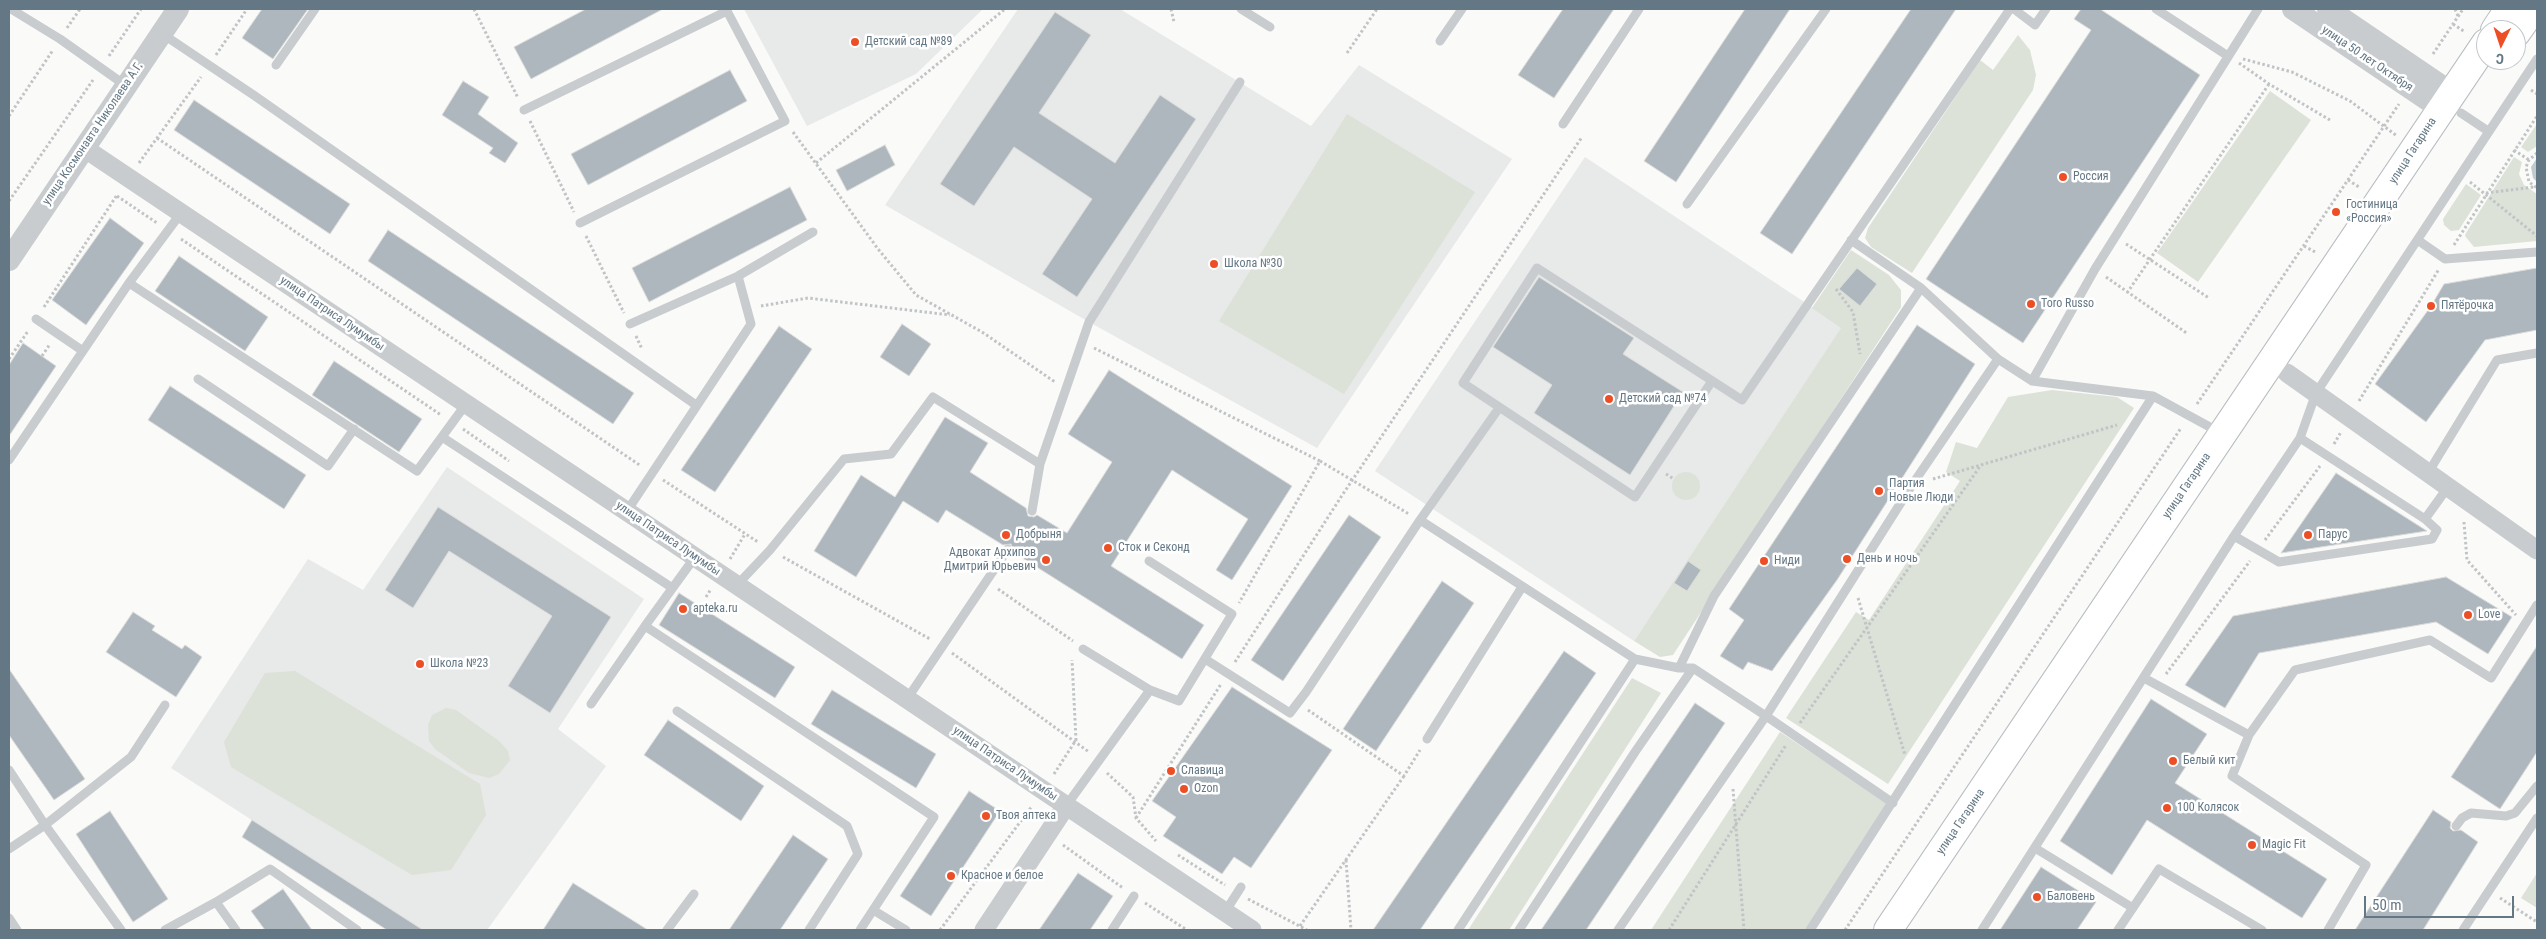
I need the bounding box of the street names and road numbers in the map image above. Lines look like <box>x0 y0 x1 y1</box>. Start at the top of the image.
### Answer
street label: улица 50 лет Октября <box>2319 23 2415 95</box>
street label: улица Космонавта Николаева А.Г. <box>40 60 146 208</box>
street label: улица Гагарина <box>2386 115 2440 187</box>
street label: улица Патриса Лумумбы <box>277 274 387 354</box>
street label: улица Гагарина <box>2160 450 2214 522</box>
street label: улица Патриса Лумумбы <box>613 499 723 579</box>
street label: улица Патриса Лумумбы <box>950 724 1060 804</box>
street label: улица Гагарина <box>1934 786 1988 858</box>

